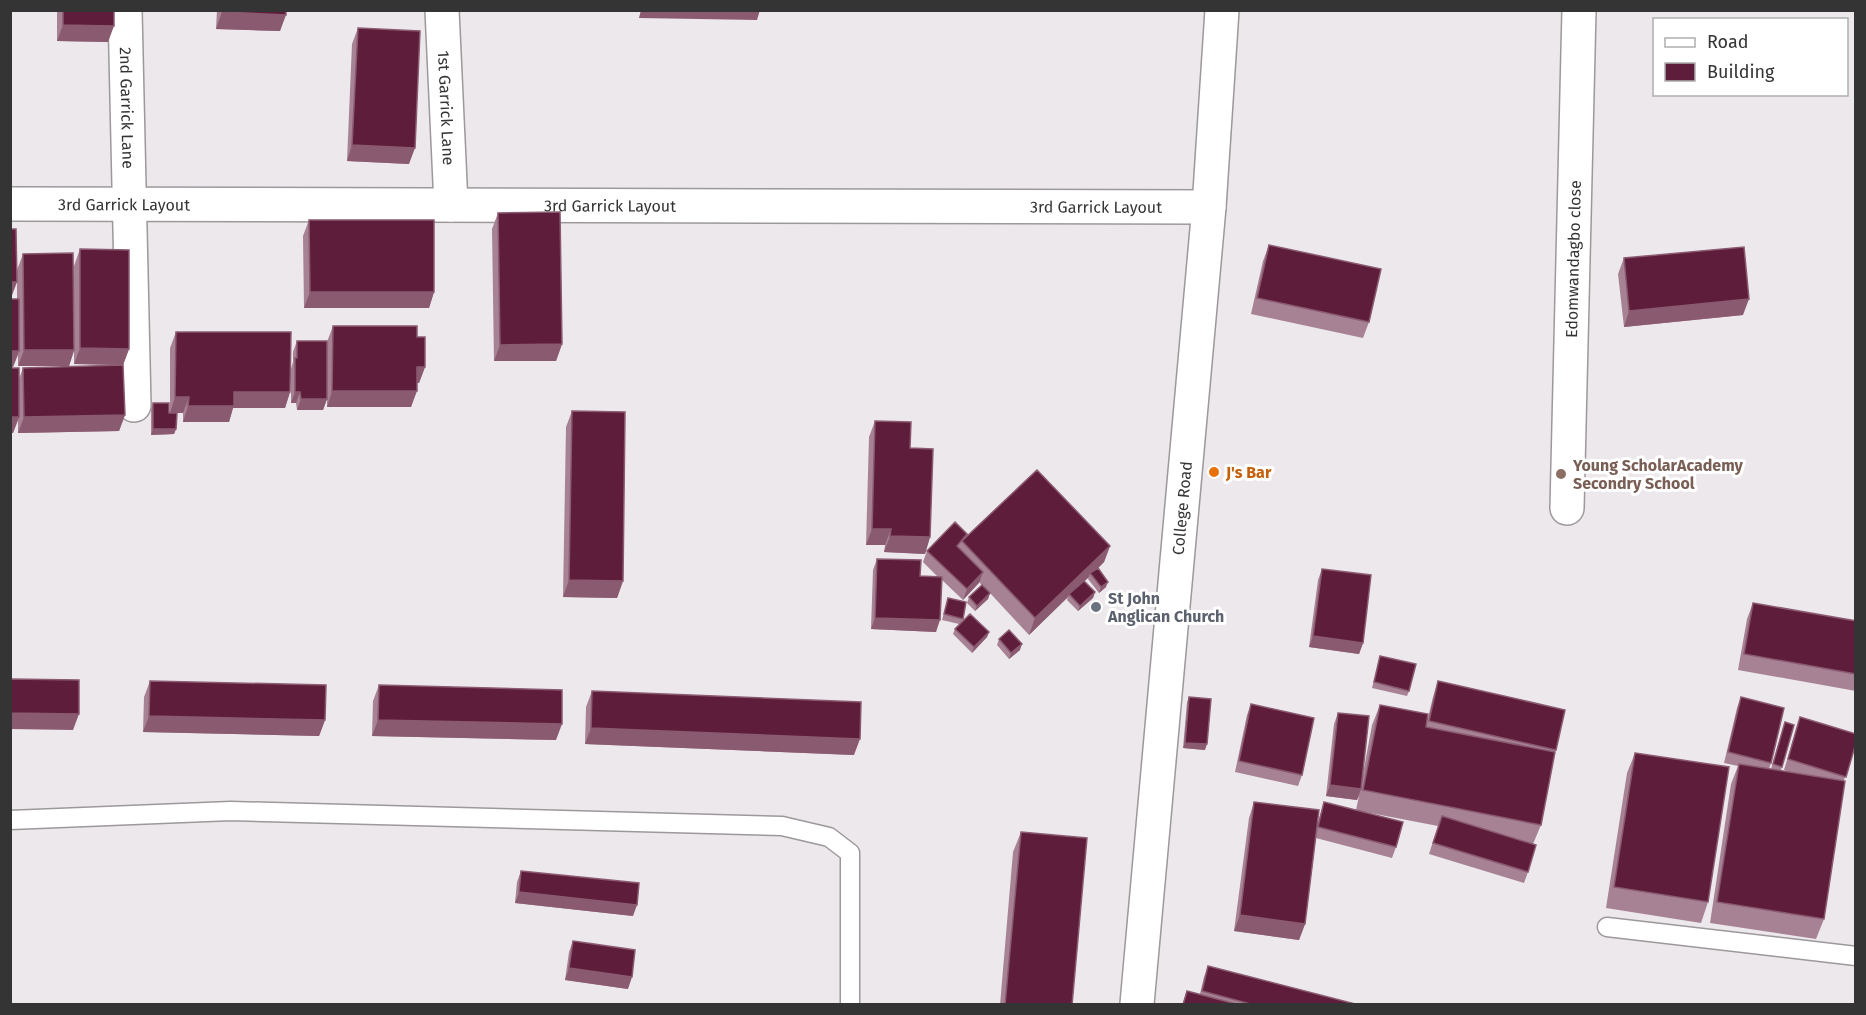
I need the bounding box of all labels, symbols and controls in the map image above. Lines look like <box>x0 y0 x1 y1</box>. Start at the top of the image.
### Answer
legend <box>1653 18 1848 96</box>
text: Road <box>1707 31 1749 53</box>
street label: 2nd Garrick Lane <box>116 47 138 169</box>
street label: 1st Garrick Lane <box>434 50 458 166</box>
text: Building <box>1707 61 1775 83</box>
street label: Edomwandagbo close <box>1562 180 1585 338</box>
street label: 3rd Garrick Layout <box>58 195 190 214</box>
street label: 3rd Garrick Layout <box>544 196 676 216</box>
street label: 3rd Garrick Layout <box>1030 198 1162 217</box>
place label: Young ScholarAcademy Secondry School <box>1572 456 1744 493</box>
street label: College Road <box>1169 460 1196 556</box>
place label: J's Bar <box>1225 463 1272 482</box>
marker: J's Bar <box>1207 465 1221 479</box>
marker: Young ScholarAcademy Secondry School <box>1554 467 1568 481</box>
place label: St John Anglican Church <box>1107 589 1224 626</box>
marker: St John Anglican Church <box>1089 600 1103 614</box>

